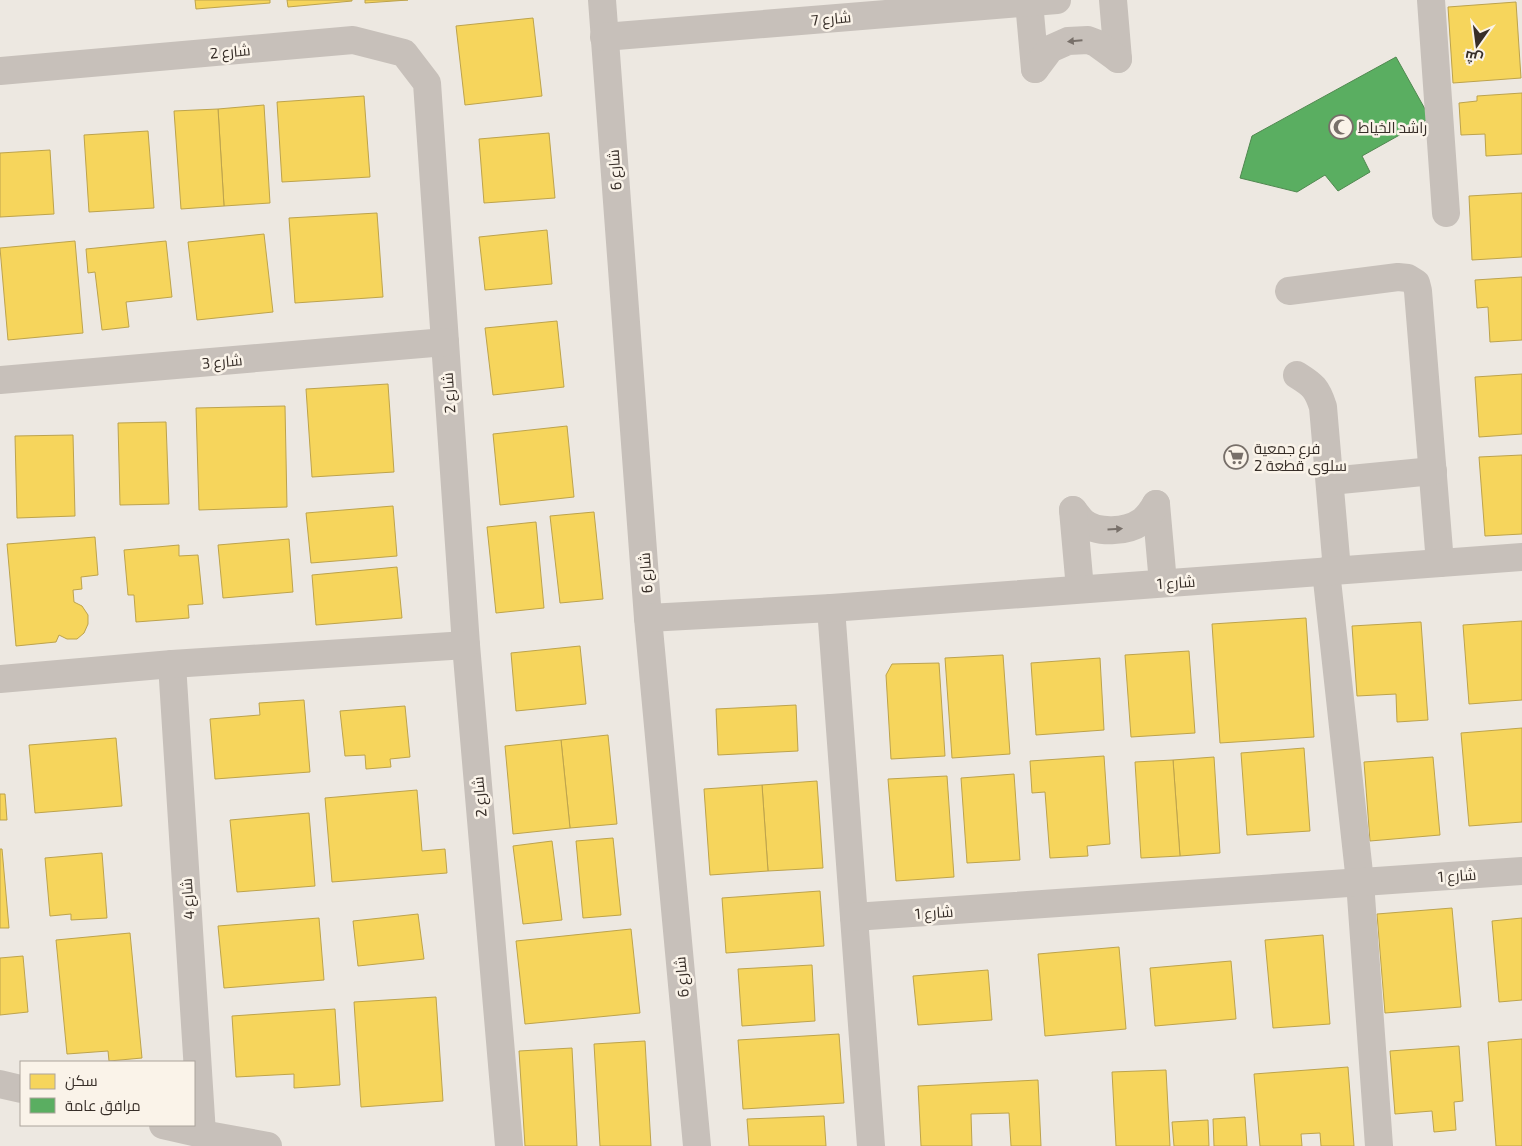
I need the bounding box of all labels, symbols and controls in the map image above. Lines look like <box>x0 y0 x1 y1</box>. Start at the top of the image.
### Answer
street label: شارع 7 <box>810 7 852 32</box>
north arrow <box>1452 20 1502 70</box>
one-way arrow <box>1067 37 1083 45</box>
street label: شارع 2 <box>209 40 251 65</box>
text: ش <box>1463 47 1485 69</box>
mosque icon: راشد الخياط <box>1328 114 1354 140</box>
place label: راشد الخياط <box>1358 118 1427 137</box>
street label: شارع 6 <box>604 149 627 191</box>
street label: شارع 3 <box>201 350 243 375</box>
street label: شارع 2 <box>438 372 461 414</box>
place label: فرع جمعية سلوى قطعة 2 <box>1254 439 1347 476</box>
supermarket icon: فرع جمعية سلوى قطعة 2 <box>1223 444 1249 470</box>
one-way arrow <box>1107 525 1123 533</box>
street label: شارع 6 <box>635 552 658 594</box>
street label: شارع 1 <box>1156 572 1196 595</box>
street label: شارع 2 <box>468 776 493 818</box>
street label: شارع 1 <box>1437 865 1477 888</box>
street label: شارع 4 <box>177 877 200 920</box>
street label: شارع 1 <box>914 902 954 925</box>
street label: شارع 6 <box>670 956 695 998</box>
legend <box>20 1061 195 1126</box>
text: سكن <box>65 1071 98 1091</box>
text: مرافق عامة <box>65 1096 141 1116</box>

